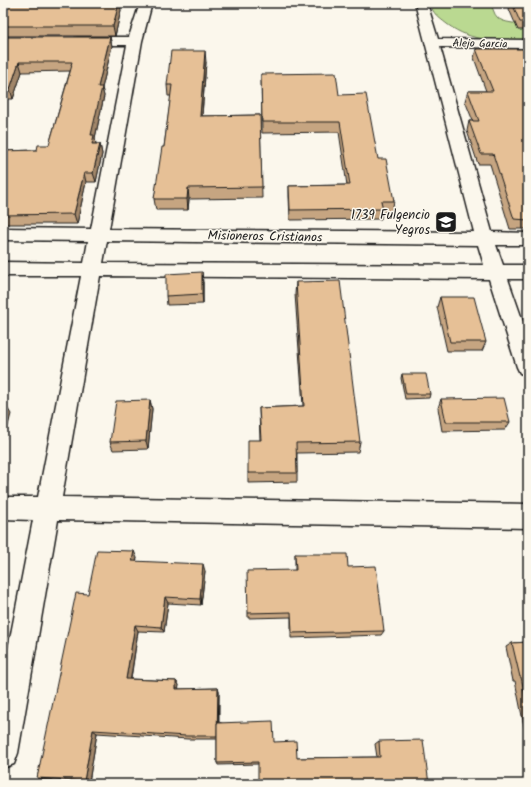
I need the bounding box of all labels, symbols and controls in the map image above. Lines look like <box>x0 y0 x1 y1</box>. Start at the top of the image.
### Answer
street label: Alejo Garcia <box>452 35 508 53</box>
place label: 1739 Fulgencio Yegros <box>351 205 430 241</box>
school or university icon: 1739 Fulgencio Yegros <box>433 209 459 235</box>
street label: Misioneros Cristianos <box>207 225 323 249</box>

